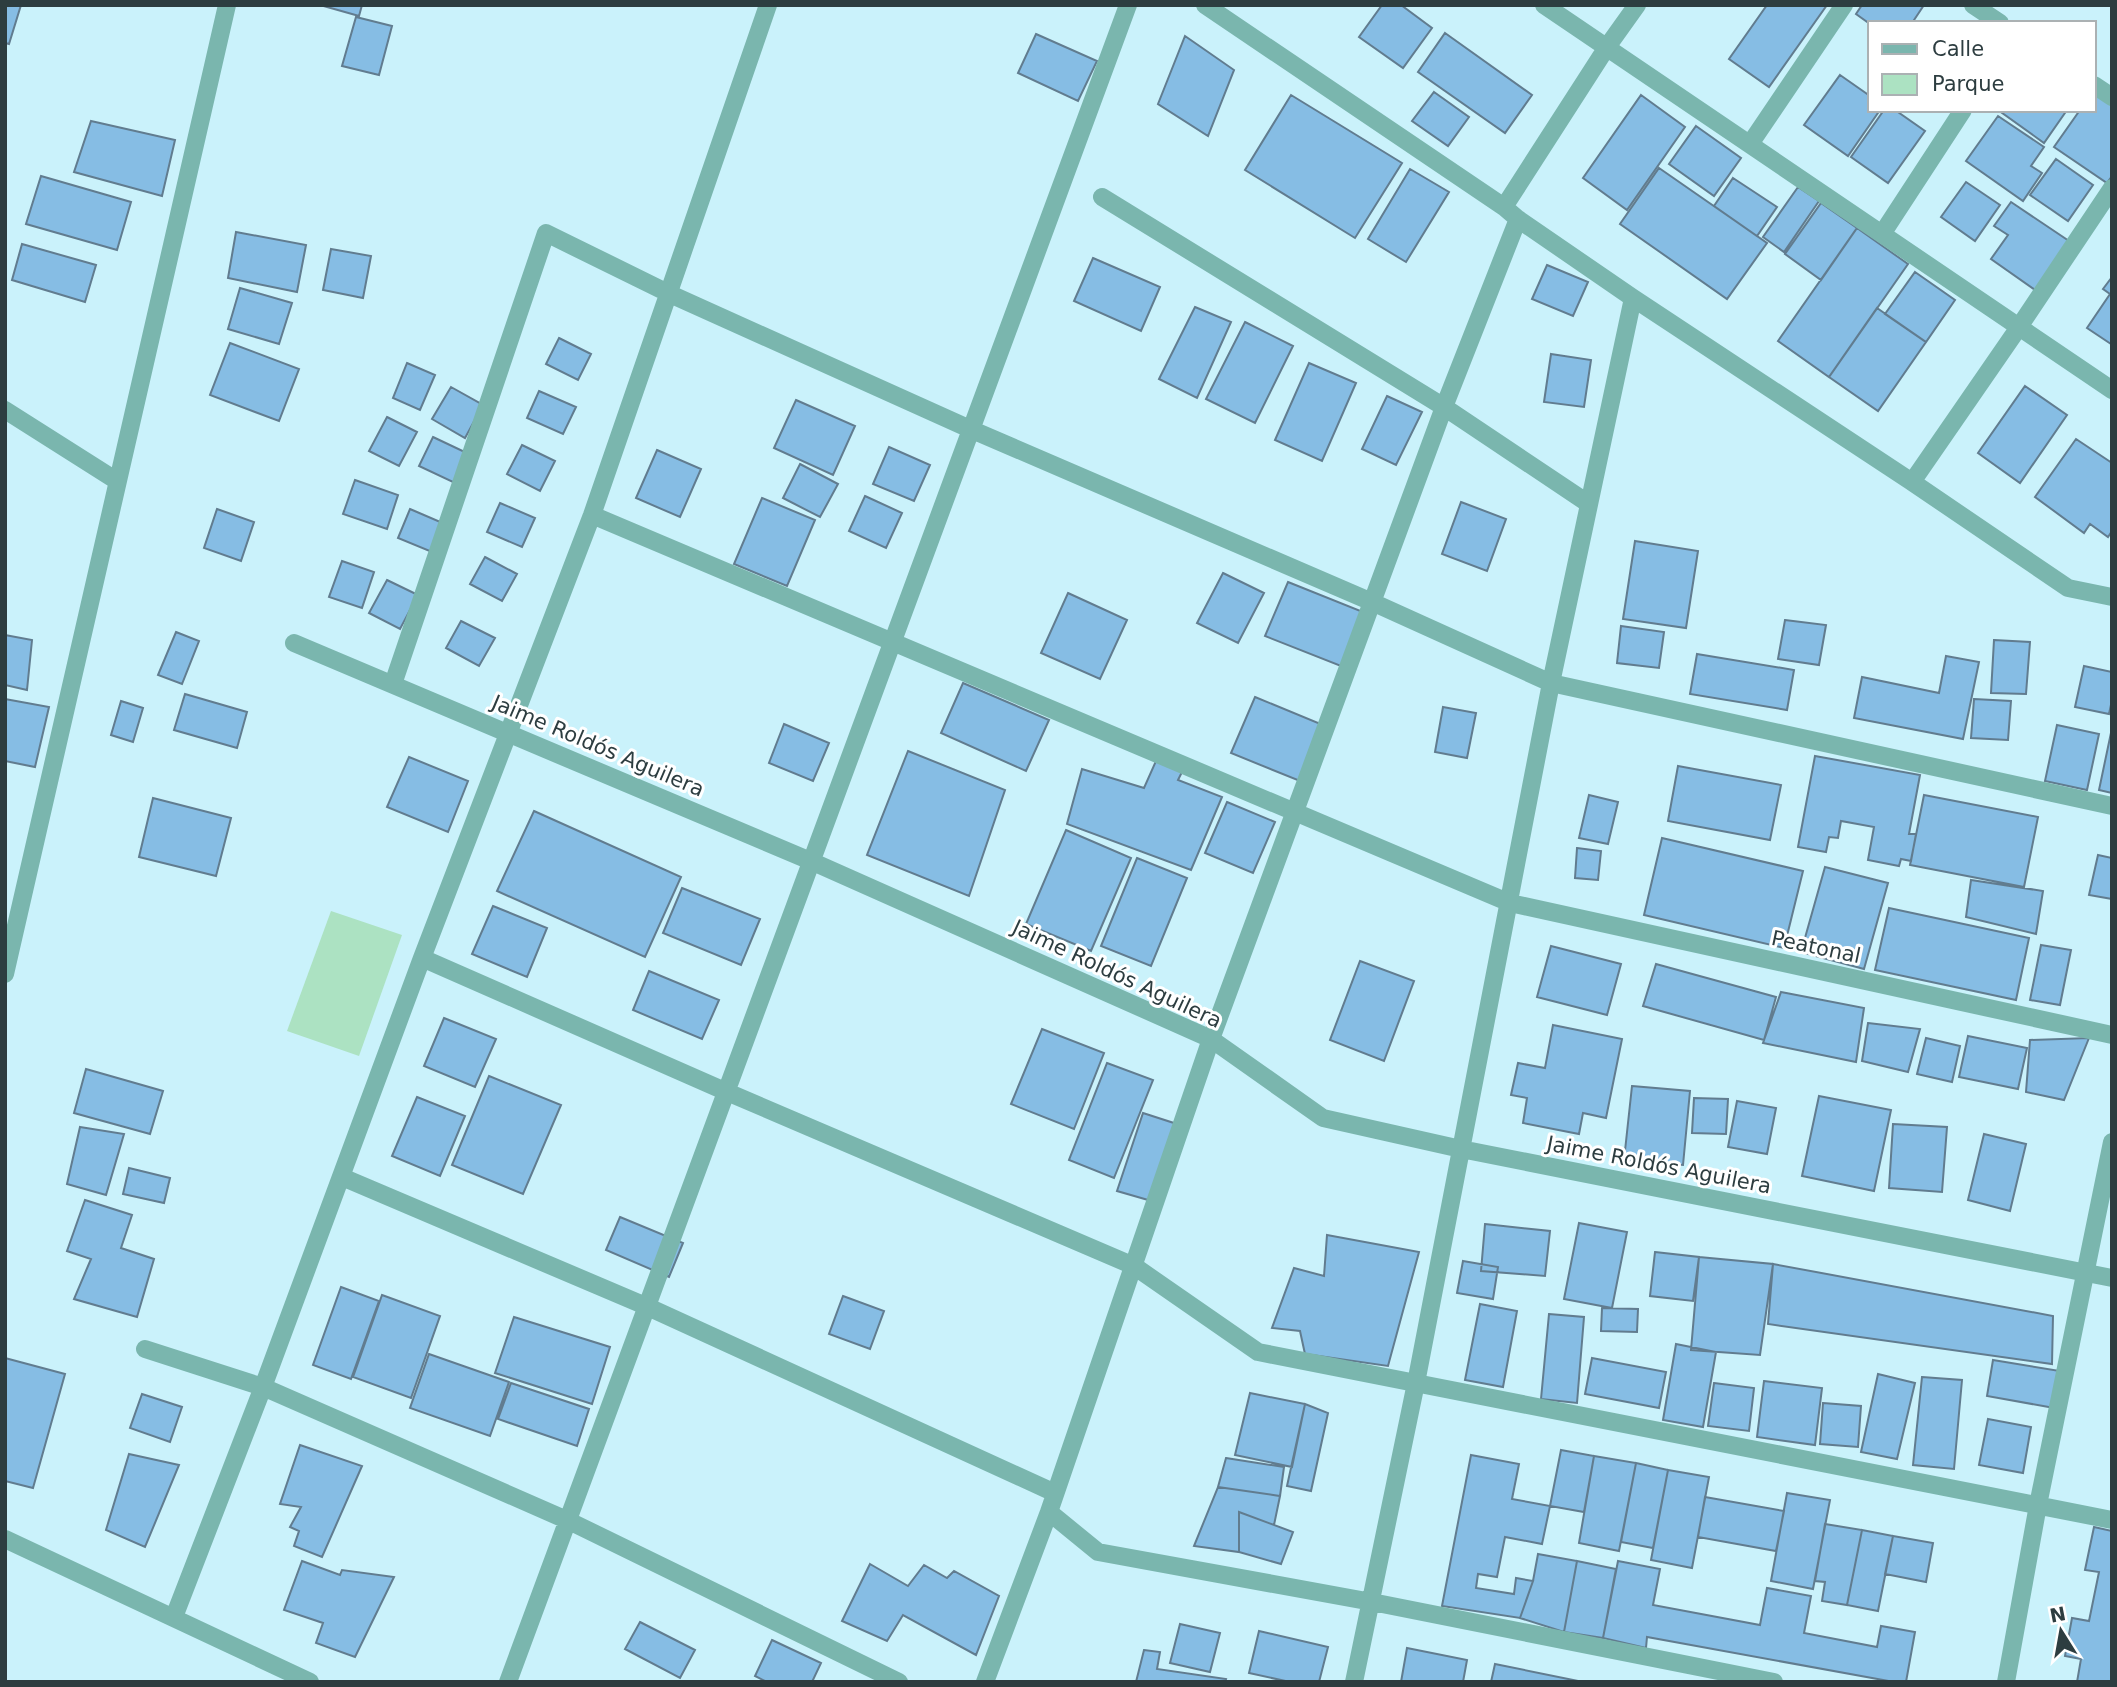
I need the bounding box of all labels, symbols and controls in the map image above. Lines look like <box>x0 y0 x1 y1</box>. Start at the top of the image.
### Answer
legend <box>1868 21 2096 112</box>
text: Calle <box>1932 37 1984 61</box>
text: Parque <box>1932 72 2004 96</box>
street label: Jaime Roldós Aguilera <box>486 690 708 802</box>
street label: Jaime Roldós Aguilera <box>1007 914 1225 1033</box>
street label: Peatonal <box>1769 926 1863 968</box>
street label: Jaime Roldós Aguilera <box>1543 1131 1773 1199</box>
north arrow <box>2026 1596 2096 1666</box>
text: N <box>2048 1602 2068 1627</box>

